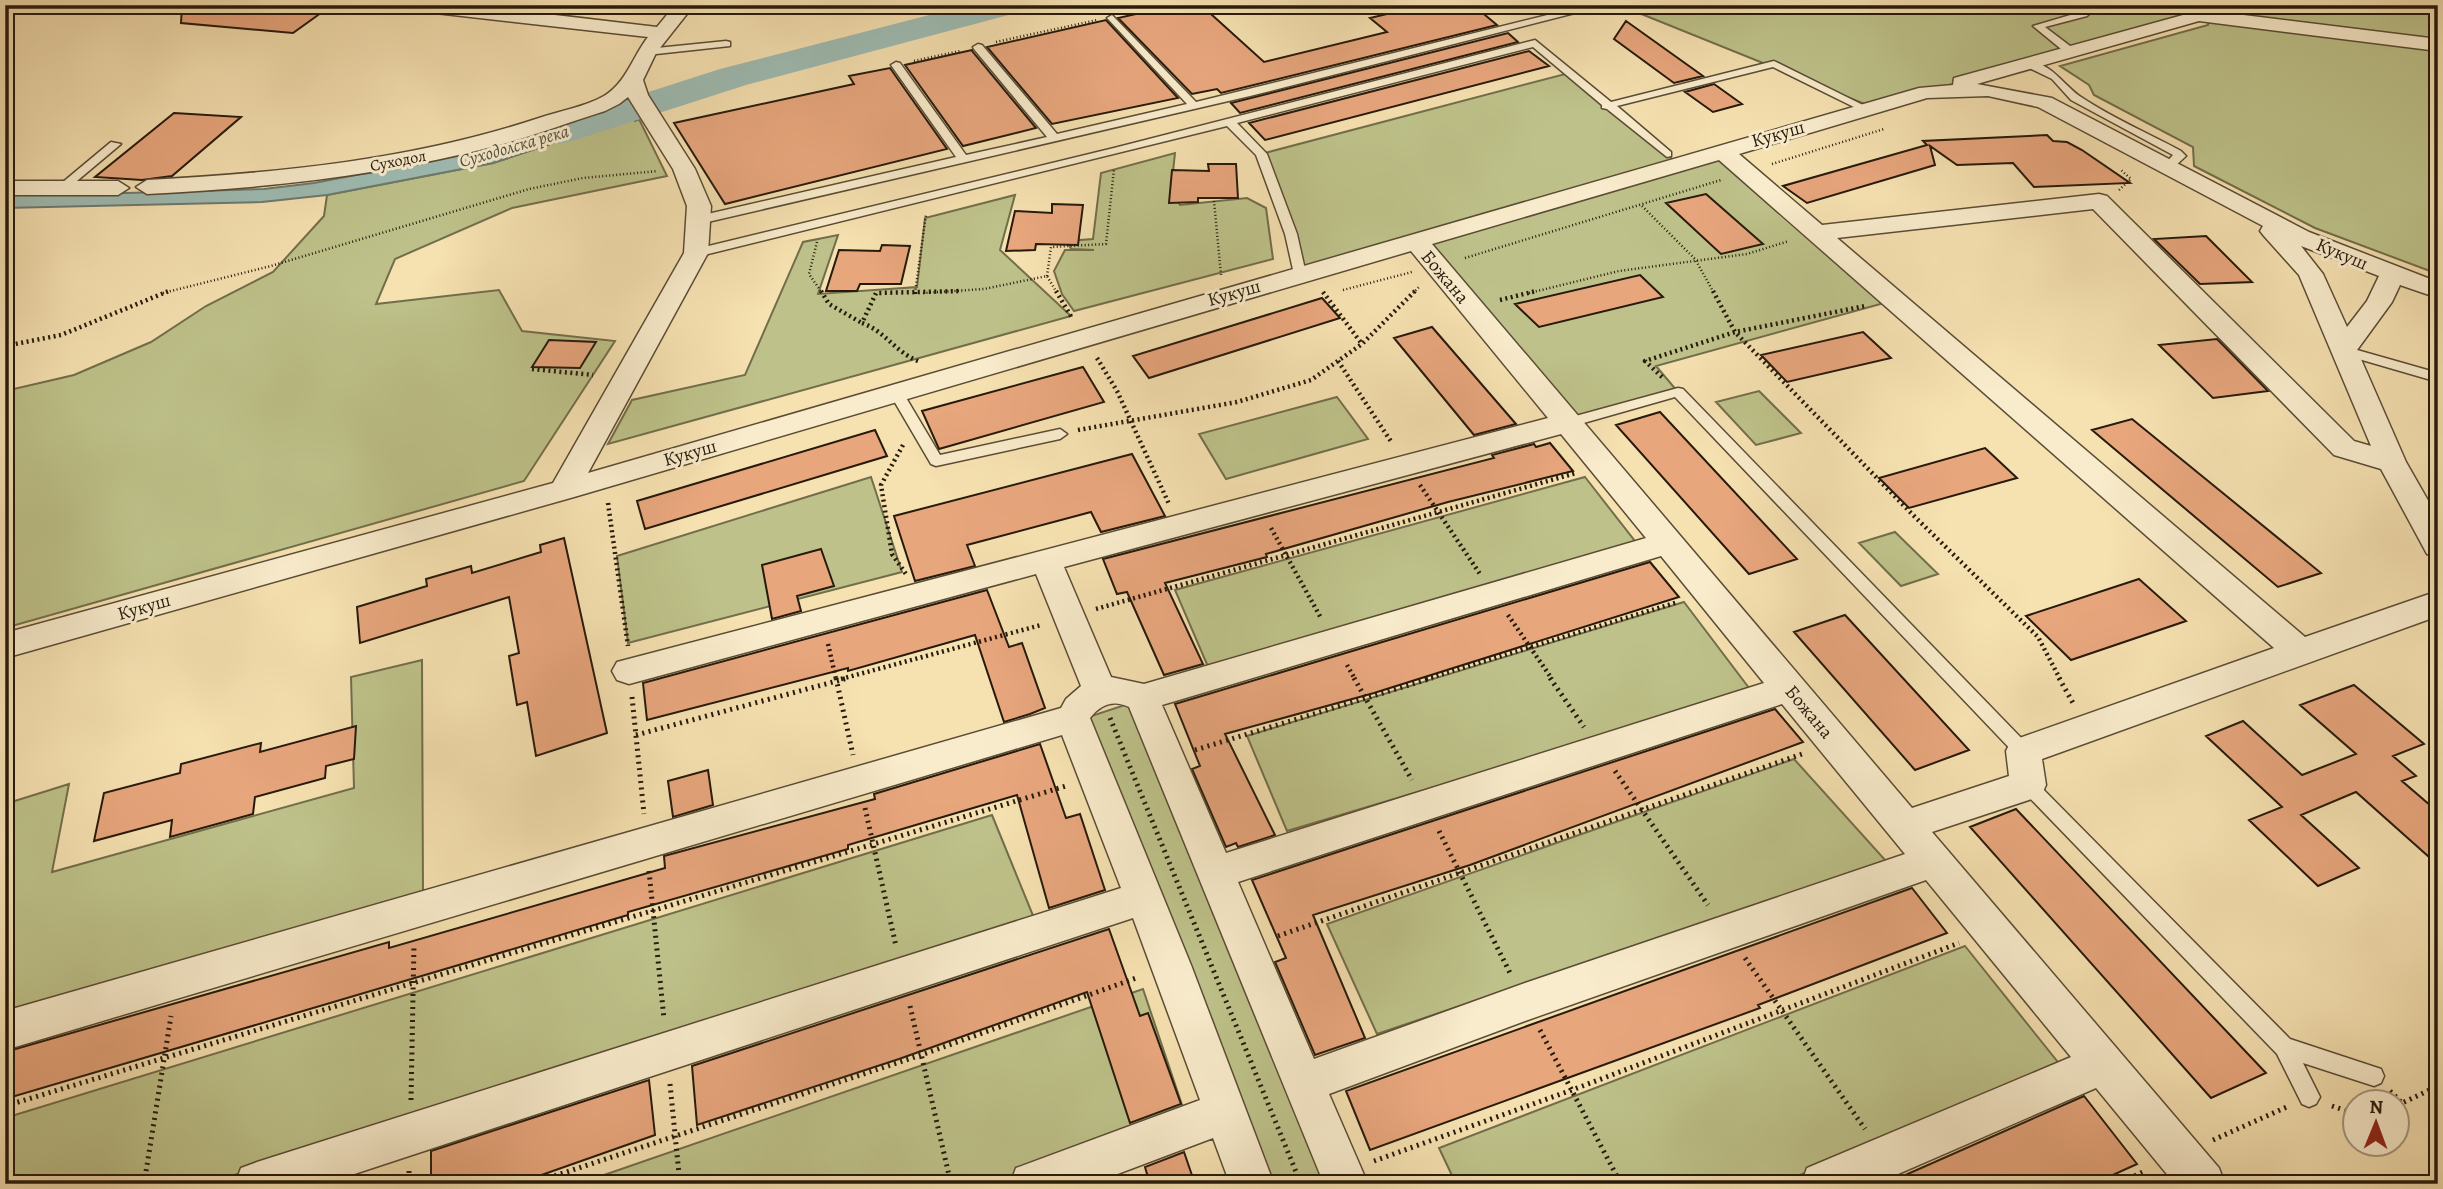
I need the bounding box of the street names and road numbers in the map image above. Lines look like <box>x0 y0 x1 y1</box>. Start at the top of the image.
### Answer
street label: Кукуш <box>1748 114 1808 154</box>
street label: Суходол <box>368 145 428 177</box>
street label: Кукуш <box>2312 231 2372 277</box>
street label: Божана <box>1415 244 1475 310</box>
street label: Кукуш <box>1204 273 1264 313</box>
street label: Кукуш <box>660 433 720 473</box>
street label: Кукуш <box>114 587 174 627</box>
street label: Божана <box>1779 679 1839 745</box>

